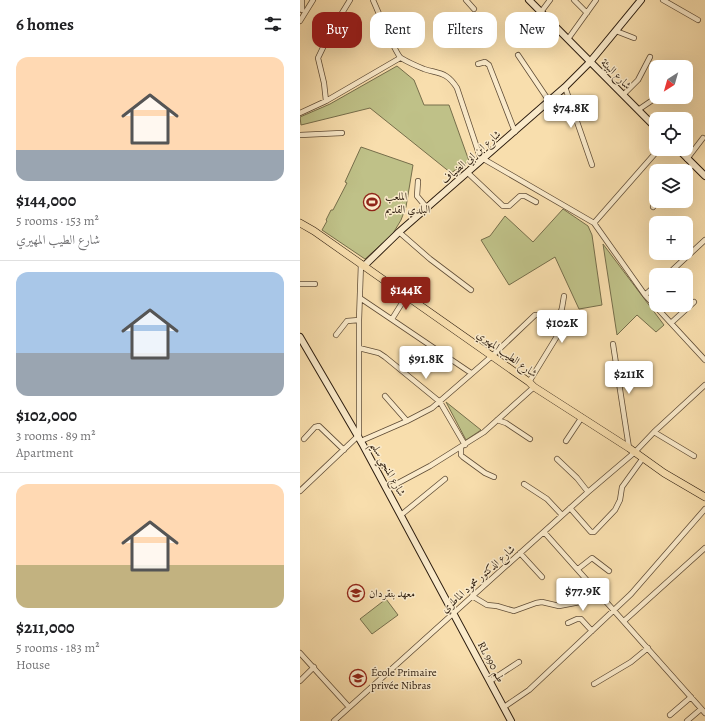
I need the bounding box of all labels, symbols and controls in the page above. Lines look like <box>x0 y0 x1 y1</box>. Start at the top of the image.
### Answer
chip: Buy <box>312 12 362 48</box>
chip: Rent <box>370 12 425 48</box>
chip: Filters <box>433 12 497 48</box>
chip: New <box>505 12 559 48</box>
text: 6 homes <box>16 13 74 36</box>
icon: filters <box>262 13 284 35</box>
street label: شارع البيئة <box>596 55 635 94</box>
north arrow <box>649 60 693 104</box>
map controls <box>649 60 693 312</box>
icon: home <box>114 83 186 155</box>
pin: $74.8K <box>538 95 604 129</box>
text: $74.8K <box>553 99 589 116</box>
button: locate <box>649 112 693 156</box>
street label: شارع ابن ابي الضياف <box>438 127 506 189</box>
button: layers <box>649 164 693 208</box>
text: $144,000 <box>16 189 76 212</box>
place label: الملعب البلدي القديم <box>385 189 430 219</box>
sports icon: الملعب البلدي القديم <box>362 192 382 212</box>
text: 5 rooms · 153 m² <box>16 212 99 229</box>
button: + <box>649 216 693 260</box>
text: شارع الطيب المهيري <box>16 231 100 248</box>
button: − <box>649 268 693 312</box>
pin: $144K <box>378 277 434 311</box>
text: $144K <box>390 281 422 298</box>
icon: home <box>114 298 186 370</box>
pin: $102K <box>534 310 590 344</box>
text: $102K <box>546 314 578 331</box>
street label: شارع الطيب المهيري <box>473 327 540 383</box>
pin: $91.8K <box>393 346 459 380</box>
text: $91.8K <box>408 350 444 367</box>
pin: $211K <box>601 361 657 395</box>
text: $211K <box>614 365 644 382</box>
text: $102,000 <box>16 404 77 427</box>
text: 3 rooms · 89 m² <box>16 427 95 444</box>
street label: شارع المنجي سليم <box>364 439 409 500</box>
text: Apartment <box>16 444 74 461</box>
icon: home <box>114 510 186 582</box>
street label: شارع الدكتور محمود الماطري <box>438 542 520 618</box>
pin: $77.9K <box>550 578 616 612</box>
text: $77.9K <box>565 582 601 599</box>
school or university icon: معهد بنقردان <box>346 583 366 603</box>
place label: معهد بنقردان <box>369 586 415 601</box>
text: $211,000 <box>16 616 75 639</box>
text: 5 rooms · 183 m² <box>16 639 100 656</box>
street label: RL طم 990 <box>471 639 508 687</box>
text: House <box>16 656 50 673</box>
place label: École Primaire privée Nibras <box>371 665 437 693</box>
school or university icon: École Primaire privée Nibras <box>348 668 368 688</box>

